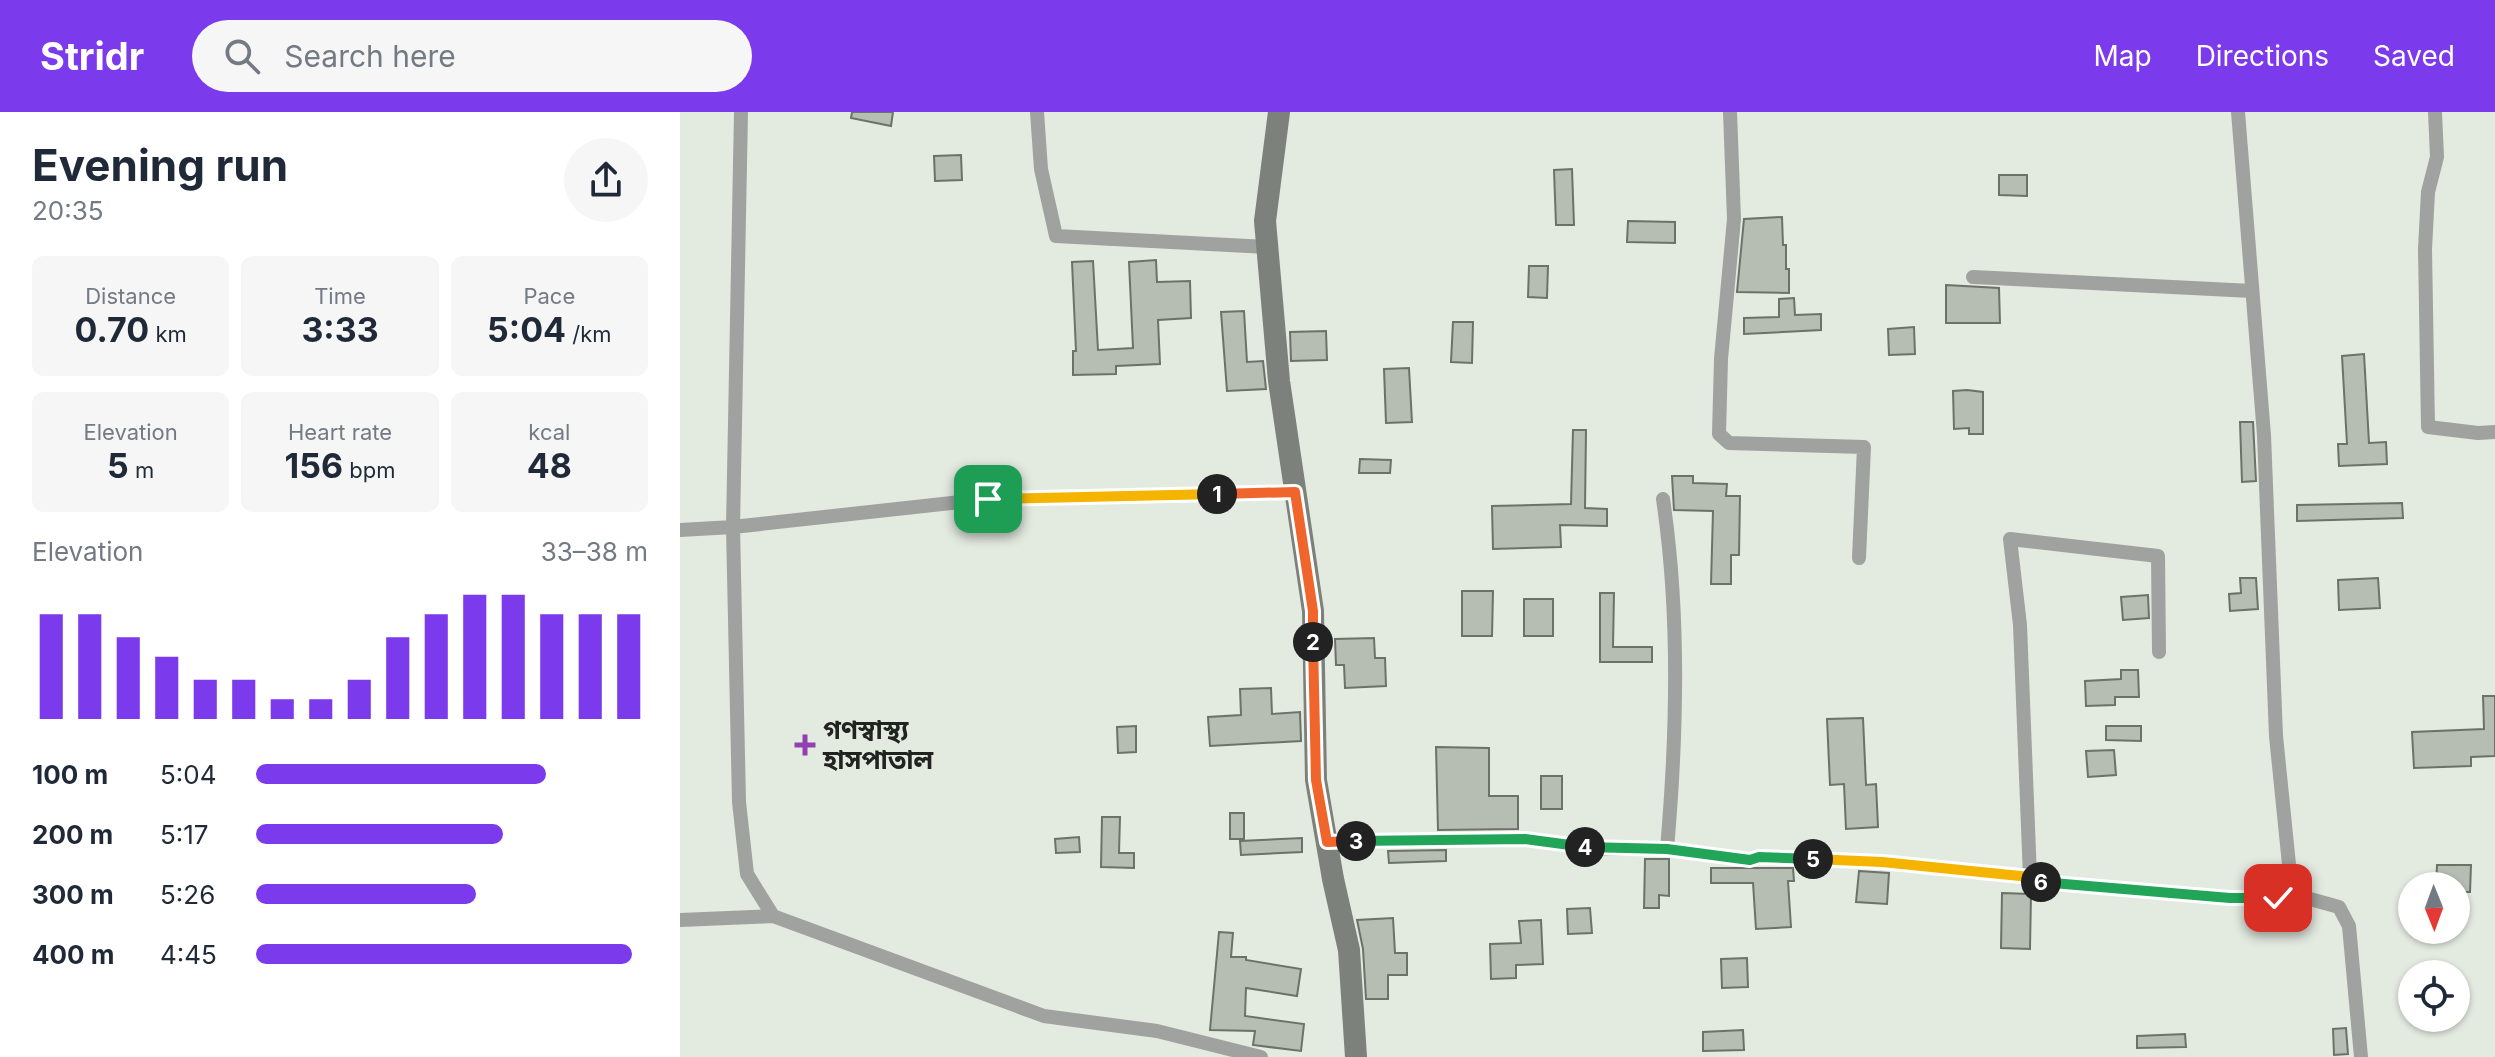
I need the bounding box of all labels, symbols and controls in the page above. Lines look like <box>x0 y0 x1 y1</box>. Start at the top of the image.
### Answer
search box <box>192 20 752 92</box>
text: Stridr <box>40 33 144 79</box>
icon: search <box>220 34 264 78</box>
text: Search here <box>284 38 456 74</box>
text: Map <box>2093 39 2152 73</box>
text: Directions <box>2196 39 2329 73</box>
text: Saved <box>2373 39 2455 73</box>
text: Evening run <box>32 138 288 192</box>
button: share <box>564 138 648 222</box>
text: 20:35 <box>32 195 104 226</box>
text: Distance <box>85 283 176 309</box>
text: Time <box>314 283 366 309</box>
text: Pace <box>523 283 575 309</box>
text: 0.70 <box>75 309 149 350</box>
text: 3:33 <box>301 309 379 350</box>
text: 5:04 <box>487 309 566 350</box>
text: km <box>149 321 187 347</box>
text: /km <box>566 321 612 347</box>
text: Elevation <box>84 419 178 445</box>
text: Heart rate <box>288 419 392 445</box>
text: kcal <box>528 419 570 445</box>
text: 5 <box>107 445 129 486</box>
text: 156 <box>285 445 343 486</box>
text: 48 <box>527 445 572 486</box>
text: m <box>129 457 154 483</box>
text: bpm <box>343 457 395 483</box>
pin <box>954 465 1022 533</box>
pin: 1 <box>1197 474 1237 514</box>
icon: arrive <box>966 477 1010 521</box>
text: 1 <box>1212 481 1222 507</box>
text: Elevation <box>32 536 143 567</box>
text: 33–38 m <box>541 536 648 567</box>
pin: 2 <box>1293 622 1333 662</box>
text: 2 <box>1306 629 1320 655</box>
place label: গণস্বাস্থ্য হাসপাতাল <box>822 714 934 775</box>
marker: গণস্বাস্থ্য হাসপাতাল <box>794 734 816 756</box>
text: 100 m <box>32 759 108 790</box>
text: 5:04 <box>160 759 217 790</box>
text: 200 m <box>32 819 113 850</box>
text: 5:17 <box>160 819 209 850</box>
pin: 3 <box>1336 821 1376 861</box>
pin: 4 <box>1565 827 1605 867</box>
text: 3 <box>1349 828 1363 854</box>
text: 4 <box>1578 834 1592 860</box>
pin: 5 <box>1793 839 1833 879</box>
text: 5 <box>1806 846 1820 872</box>
pin: 6 <box>2021 862 2061 902</box>
pin <box>2244 864 2312 932</box>
text: 6 <box>2034 869 2048 895</box>
north arrow <box>2398 872 2470 944</box>
map controls <box>2398 872 2470 1032</box>
icon: check <box>2256 876 2300 920</box>
text: 300 m <box>32 879 114 910</box>
text: 5:26 <box>160 879 215 910</box>
text: 400 m <box>32 939 115 970</box>
text: 4:45 <box>160 939 217 970</box>
button: locate <box>2398 960 2470 1032</box>

